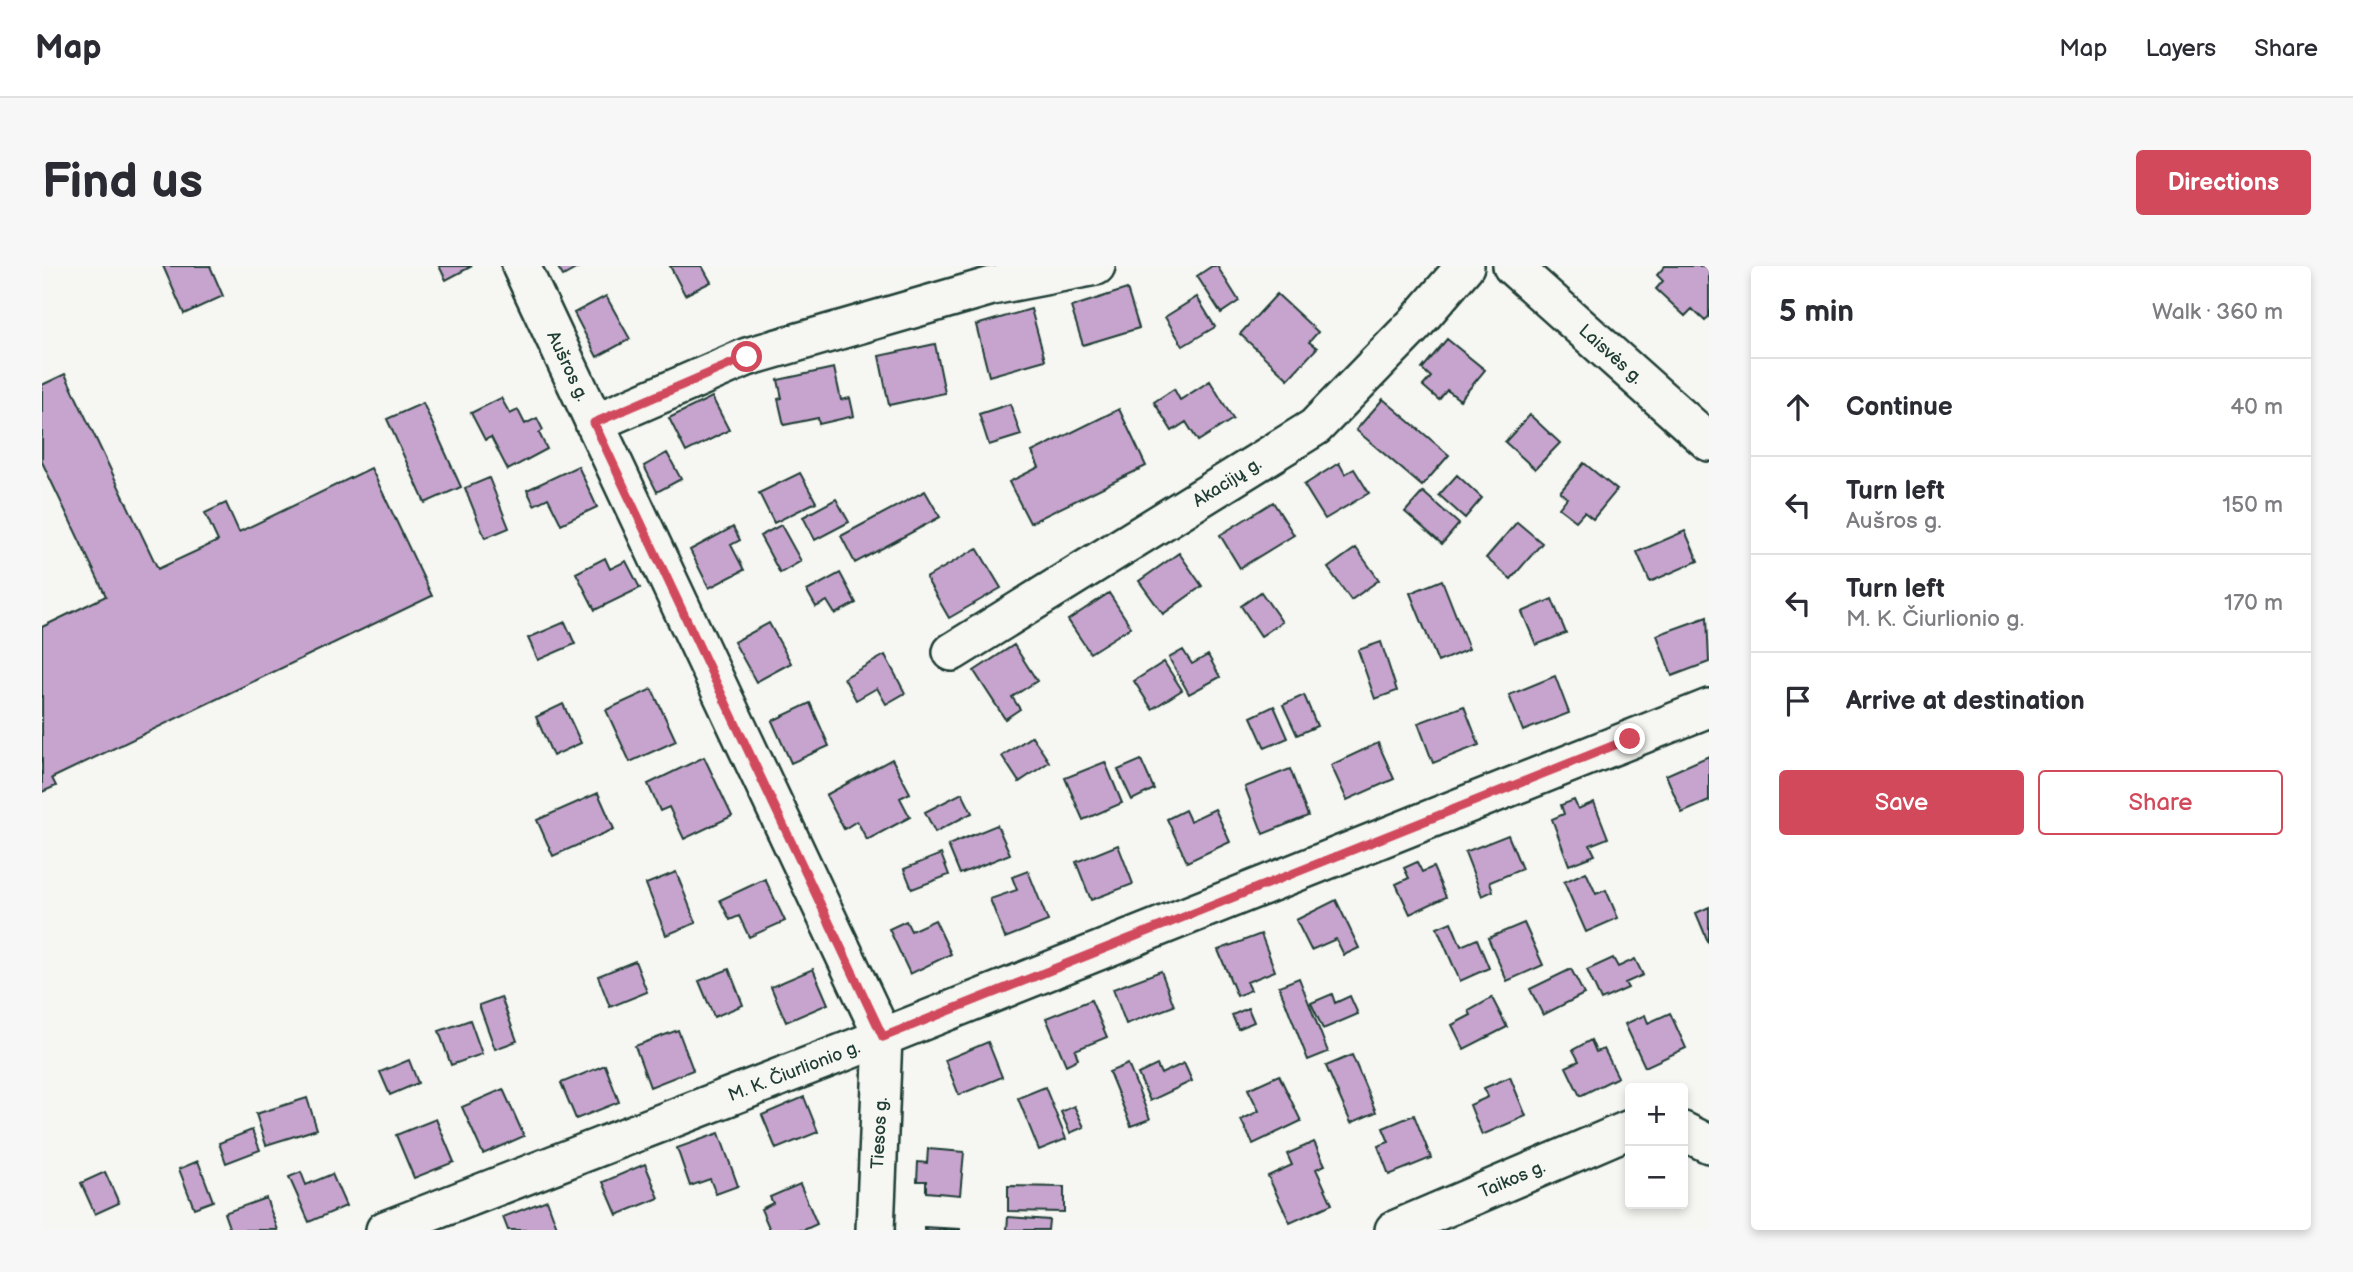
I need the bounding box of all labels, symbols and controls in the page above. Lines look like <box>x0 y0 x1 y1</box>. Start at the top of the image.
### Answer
text: Map <box>35 28 101 68</box>
text: Map <box>2059 34 2107 63</box>
text: Layers <box>2145 34 2216 63</box>
text: Share <box>2254 34 2318 63</box>
button: Directions <box>2136 150 2311 215</box>
text: Find us <box>42 153 203 212</box>
text: 5 min <box>1779 294 1854 330</box>
text: Walk · 360 m <box>2152 298 2283 326</box>
street label: Laisvės g. <box>1574 320 1647 389</box>
street label: Aušros g. <box>542 328 593 405</box>
route start <box>731 341 762 372</box>
icon: ahead <box>1779 388 1817 426</box>
text: Continue <box>1846 392 1953 423</box>
text: 40 m <box>2230 393 2283 421</box>
street label: Akacijų g. <box>1189 453 1265 512</box>
text: Turn left <box>1846 476 1945 507</box>
icon: left <box>1779 486 1817 524</box>
text: 150 m <box>2222 491 2283 519</box>
text: Aušros g. <box>1846 507 1942 535</box>
text: Turn left <box>1846 574 1945 605</box>
icon: left <box>1779 584 1817 622</box>
text: 170 m <box>2224 589 2283 617</box>
text: M. K. Čiurlionio g. <box>1846 605 2024 633</box>
icon: arrive <box>1779 682 1817 720</box>
text: Arrive at destination <box>1846 686 2085 717</box>
route end <box>1614 723 1645 754</box>
button: Save <box>1779 770 2024 835</box>
button: Share <box>2038 770 2283 835</box>
street label: M. K. Čiurlionio g. <box>725 1035 863 1106</box>
map controls <box>1625 1083 1688 1209</box>
button: + <box>1625 1083 1688 1146</box>
street label: Tiesos g. <box>867 1097 892 1169</box>
button: − <box>1625 1146 1688 1209</box>
street label: Taikos g. <box>1476 1156 1548 1203</box>

